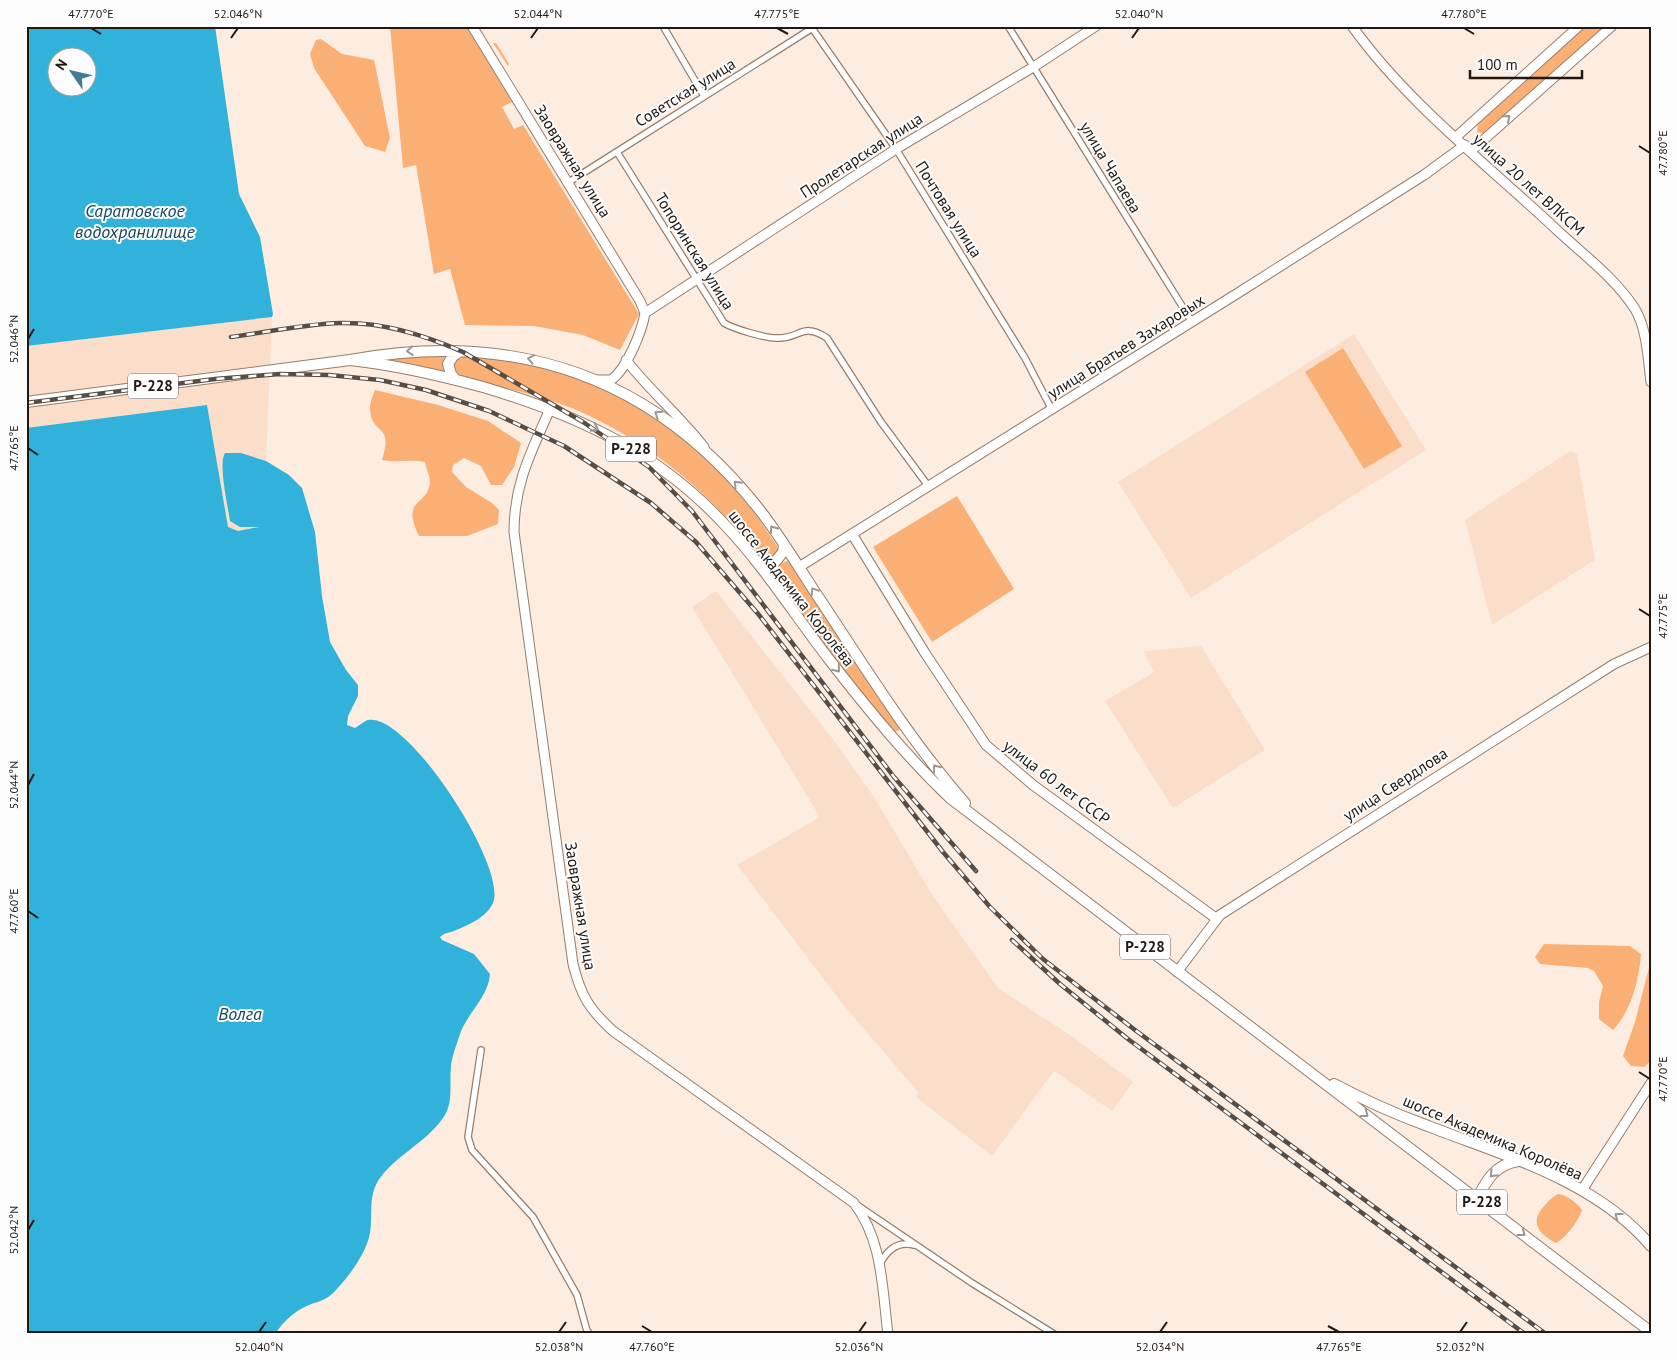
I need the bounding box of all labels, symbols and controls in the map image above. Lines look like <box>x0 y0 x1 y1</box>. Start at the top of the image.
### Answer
text: 47.770°E <box>68 6 114 21</box>
text: 52.046°N <box>214 6 262 21</box>
text: 52.044°N <box>514 6 562 21</box>
text: 47.775°E <box>754 6 800 21</box>
text: 52.040°N <box>1115 6 1163 21</box>
text: 47.780°E <box>1441 6 1487 21</box>
north arrow <box>48 48 98 98</box>
scale bar <box>1470 48 1582 80</box>
street label: Советская улица <box>631 53 739 131</box>
text: 100 m <box>1477 55 1518 74</box>
text: N <box>51 56 71 74</box>
street label: Заовражная улица <box>530 101 616 221</box>
street label: Пролетарская улица <box>796 108 926 202</box>
one-way arrow <box>1502 115 1511 124</box>
street label: улица Чапаева <box>1076 118 1146 216</box>
street label: улица 20 лет ВЛКСМ <box>1469 129 1589 239</box>
text: 47.780°E <box>1655 130 1670 176</box>
street label: Почтовая улица <box>911 157 987 261</box>
street label: Топоринская улица <box>651 189 739 313</box>
water label: Саратовское водохранилище <box>75 199 196 243</box>
street label: улица Братьев Захаровых <box>1044 290 1208 402</box>
text: 52.046°N <box>6 315 21 363</box>
one-way arrow <box>406 345 414 356</box>
one-way arrow <box>527 354 536 364</box>
road number: Р-228 <box>128 374 178 398</box>
one-way arrow <box>654 411 663 421</box>
one-way arrow <box>590 422 599 432</box>
text: 47.765°E <box>6 425 21 471</box>
road number: Р-228 <box>606 436 656 462</box>
one-way arrow <box>734 481 743 490</box>
street label: шоссе Академика Королёва <box>725 506 859 670</box>
one-way arrow <box>770 526 779 535</box>
one-way arrow <box>811 587 821 596</box>
text: 47.775°E <box>1655 593 1670 639</box>
one-way arrow <box>831 663 839 672</box>
street label: улица 60 лет СССР <box>1000 735 1114 829</box>
street label: улица Свердлова <box>1339 743 1451 825</box>
text: 52.044°N <box>6 761 21 809</box>
one-way arrow <box>932 765 941 774</box>
street label: Заовражная улица <box>561 840 601 972</box>
text: 47.760°E <box>6 888 21 934</box>
road number: Р-228 <box>1120 934 1170 960</box>
water label: Волга <box>218 1002 262 1025</box>
text: 47.770°E <box>1655 1056 1670 1102</box>
street label: шоссе Академика Королёва <box>1400 1090 1586 1184</box>
one-way arrow <box>1359 1108 1368 1116</box>
one-way arrow <box>1490 1168 1499 1177</box>
road number: Р-228 <box>1457 1190 1507 1214</box>
text: 52.042°N <box>6 1206 21 1254</box>
one-way arrow <box>1614 1213 1624 1222</box>
one-way arrow <box>1516 1227 1526 1236</box>
text: 52.040°N <box>235 1339 283 1354</box>
text: 52.038°N <box>535 1339 583 1354</box>
text: 47.760°E <box>629 1339 675 1354</box>
text: 52.036°N <box>835 1339 883 1354</box>
text: 52.034°N <box>1136 1339 1184 1354</box>
text: 47.765°E <box>1316 1339 1362 1354</box>
text: 52.032°N <box>1436 1339 1484 1354</box>

